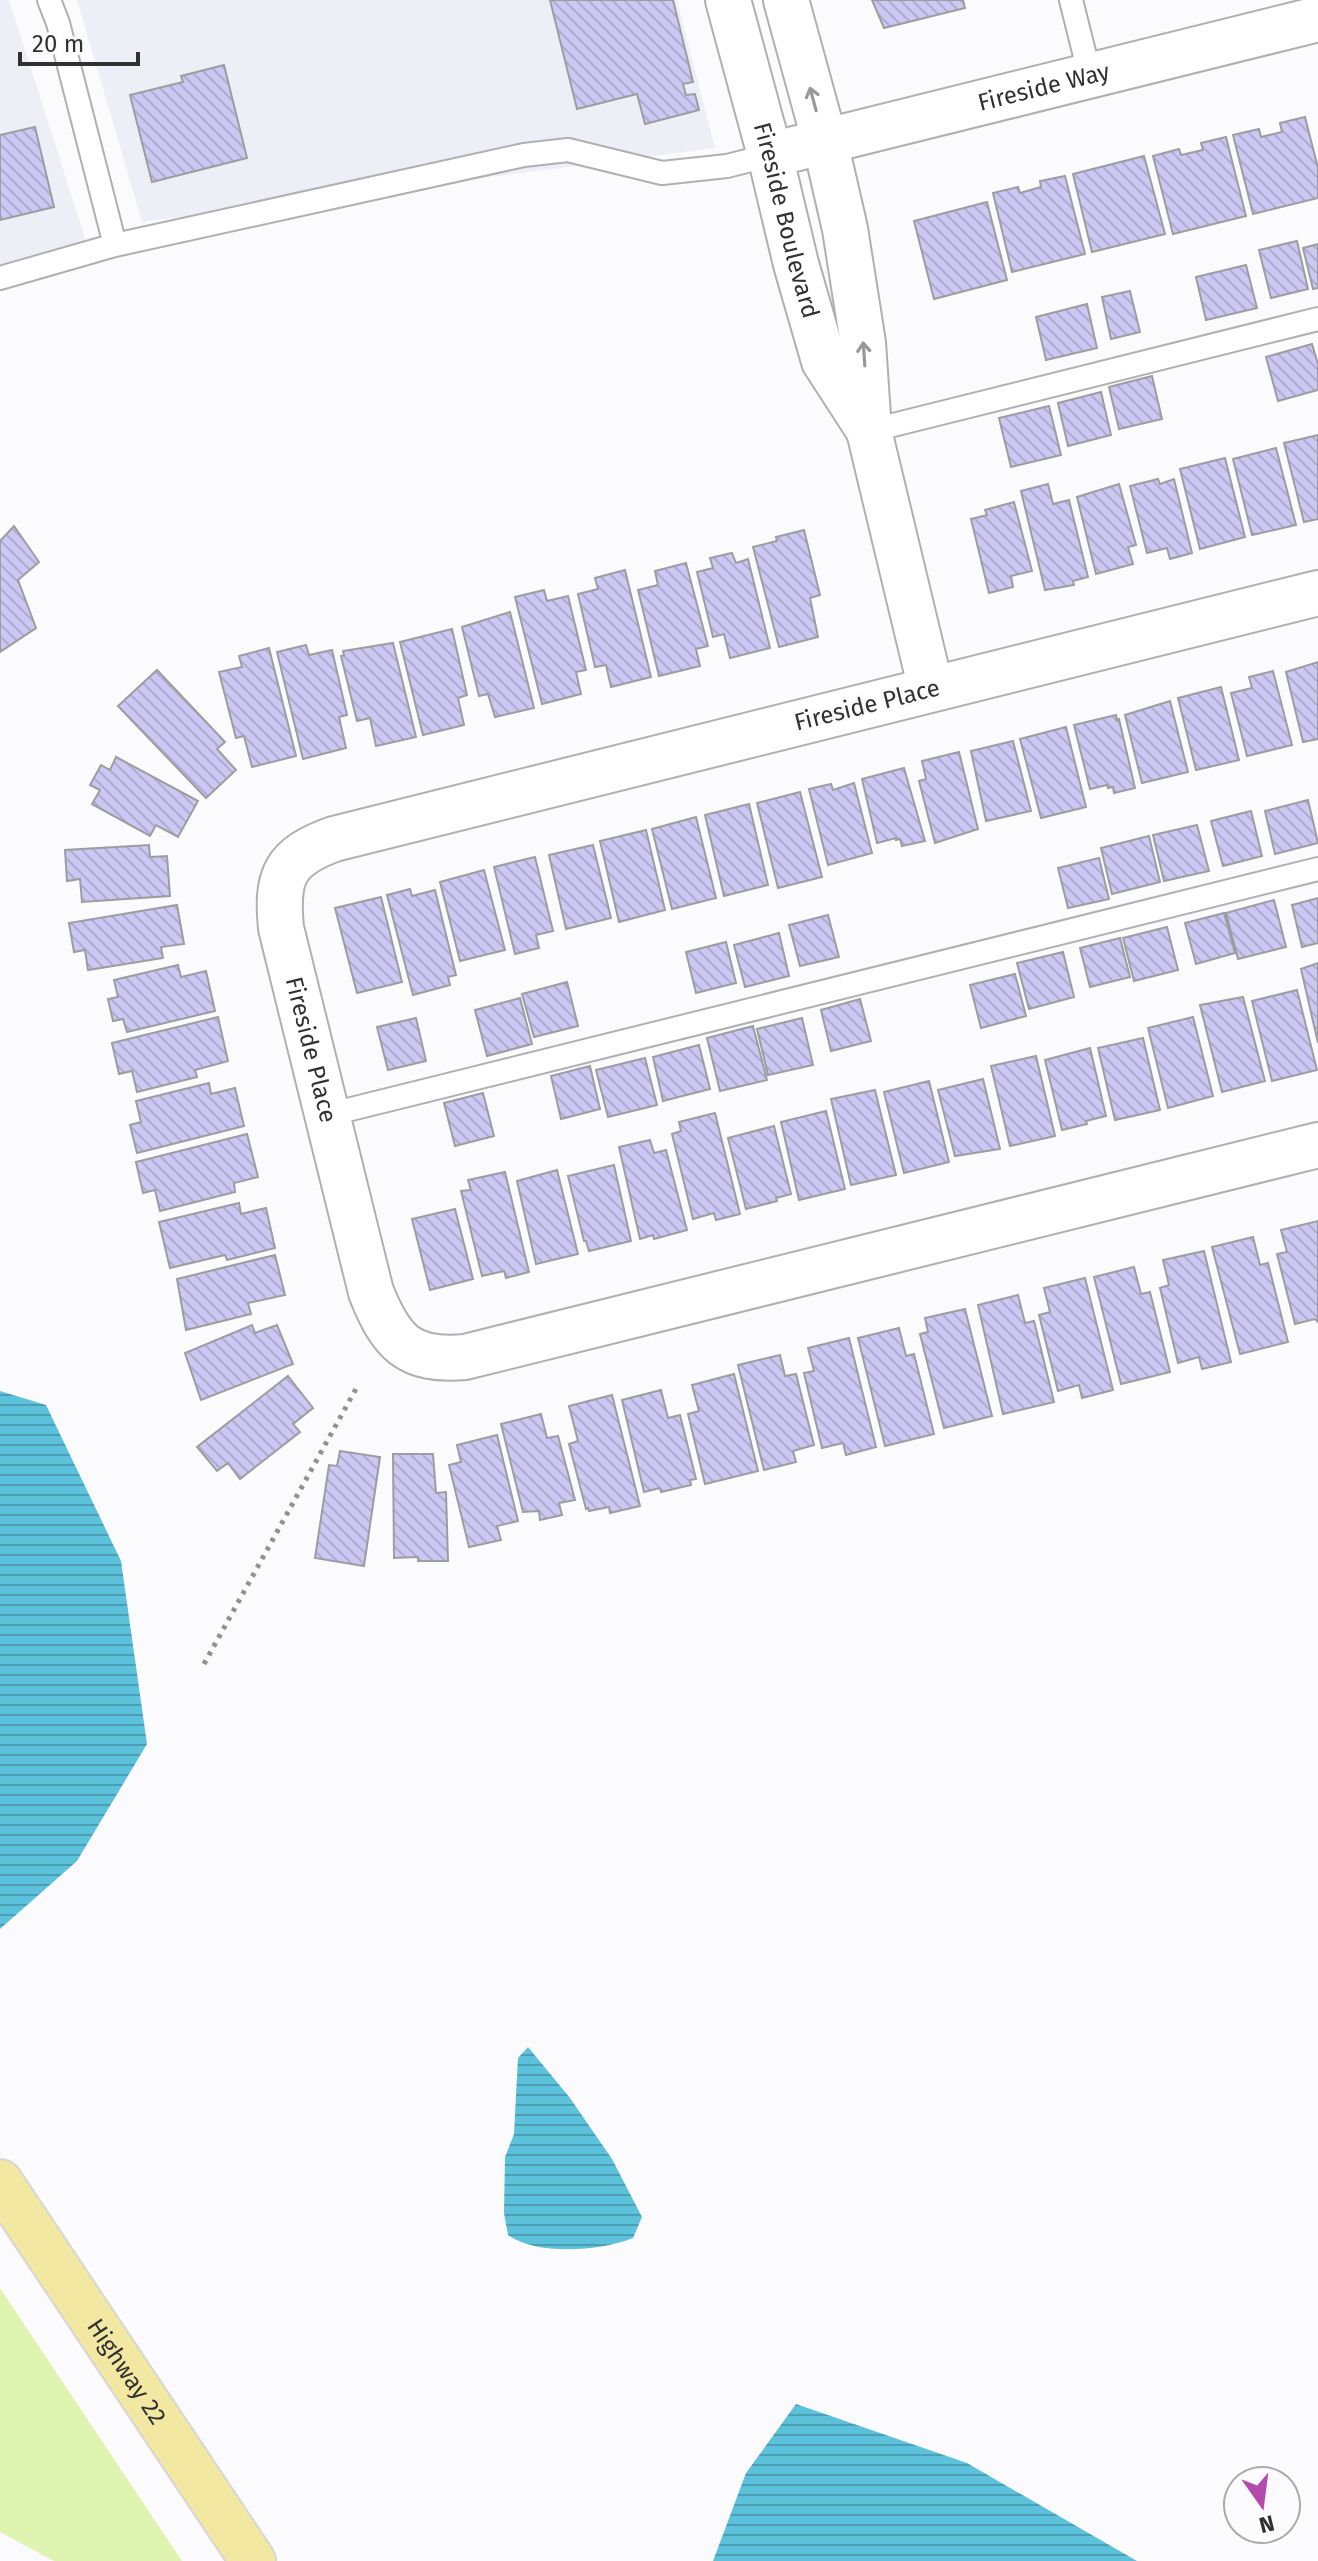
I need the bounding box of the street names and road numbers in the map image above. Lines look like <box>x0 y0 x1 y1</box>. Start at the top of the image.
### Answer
street label: Fireside Way <box>975 57 1113 117</box>
street label: Fireside Boulevard <box>748 119 825 322</box>
street label: Fireside Place <box>791 673 943 737</box>
street label: Fireside Place <box>280 974 343 1125</box>
street label: Highway 22 <box>81 2313 172 2430</box>

